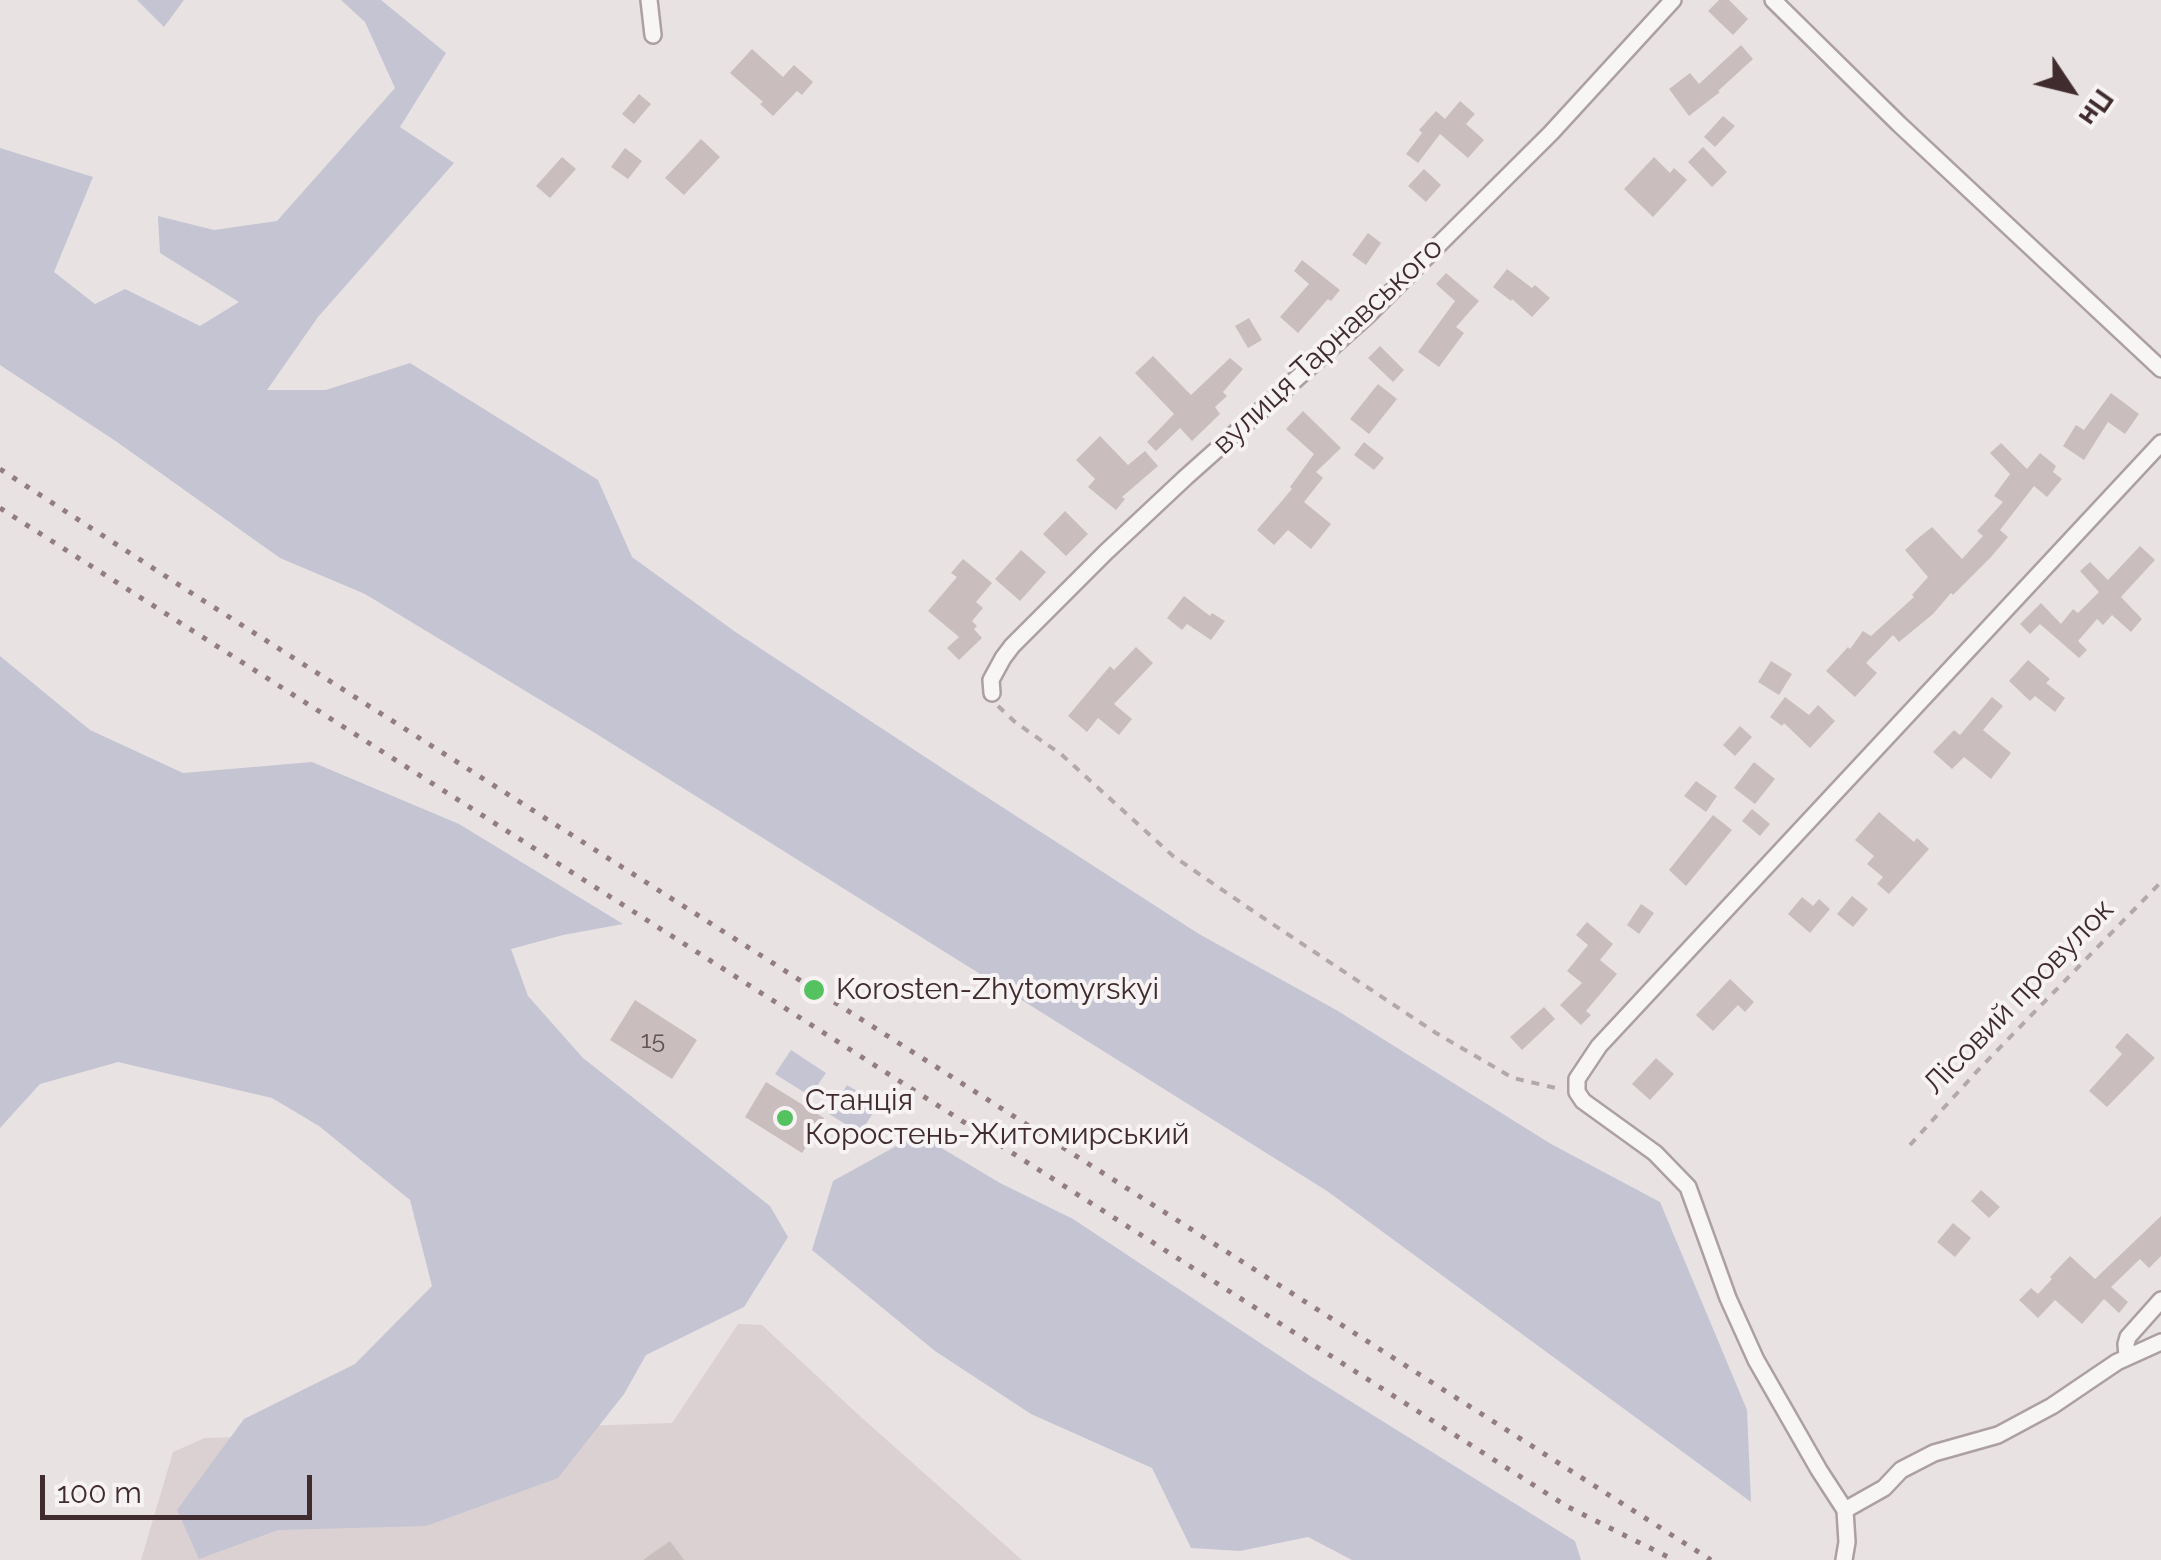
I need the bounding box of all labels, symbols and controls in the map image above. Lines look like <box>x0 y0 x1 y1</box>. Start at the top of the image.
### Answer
north arrow <box>2021 40 2121 140</box>
text: Пн <box>2072 83 2120 132</box>
street label: вулиця Тарнавського <box>1205 230 1451 462</box>
street label: Лісовий провулок <box>1916 892 2122 1102</box>
place label: Korosten-Zhytomyrskyi <box>836 972 1159 1008</box>
marker: Korosten-Zhytomyrskyi <box>801 977 827 1003</box>
house number: 15 <box>641 1025 665 1055</box>
place label: Станція Коростень-Житомирський <box>805 1083 1189 1154</box>
marker: Станція Коростень-Житомирський <box>774 1107 796 1129</box>
scale bar <box>45 1455 318 1517</box>
text: 100 m <box>57 1475 142 1510</box>

